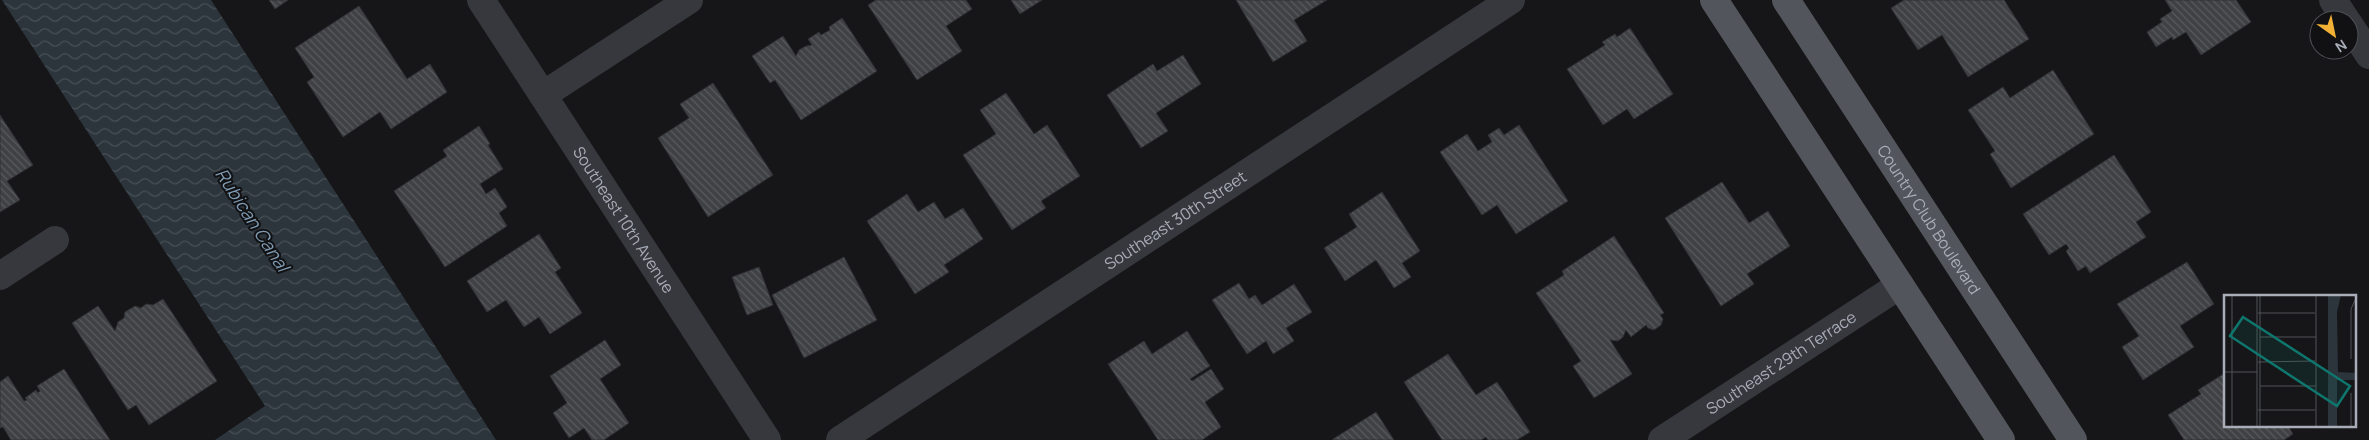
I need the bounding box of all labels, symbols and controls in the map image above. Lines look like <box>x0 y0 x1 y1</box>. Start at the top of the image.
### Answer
north arrow <box>2309 10 2359 60</box>
text: N <box>2332 36 2351 57</box>
street label: Country Club Boulevard <box>1872 140 1986 298</box>
street label: Southeast 10th Avenue <box>568 142 680 297</box>
water label: Rubican Canal <box>210 163 297 278</box>
street label: Southeast 30th Street <box>1100 165 1251 275</box>
inset map <box>2224 295 2356 428</box>
street label: Southeast 29th Terrace <box>1702 306 1860 419</box>

